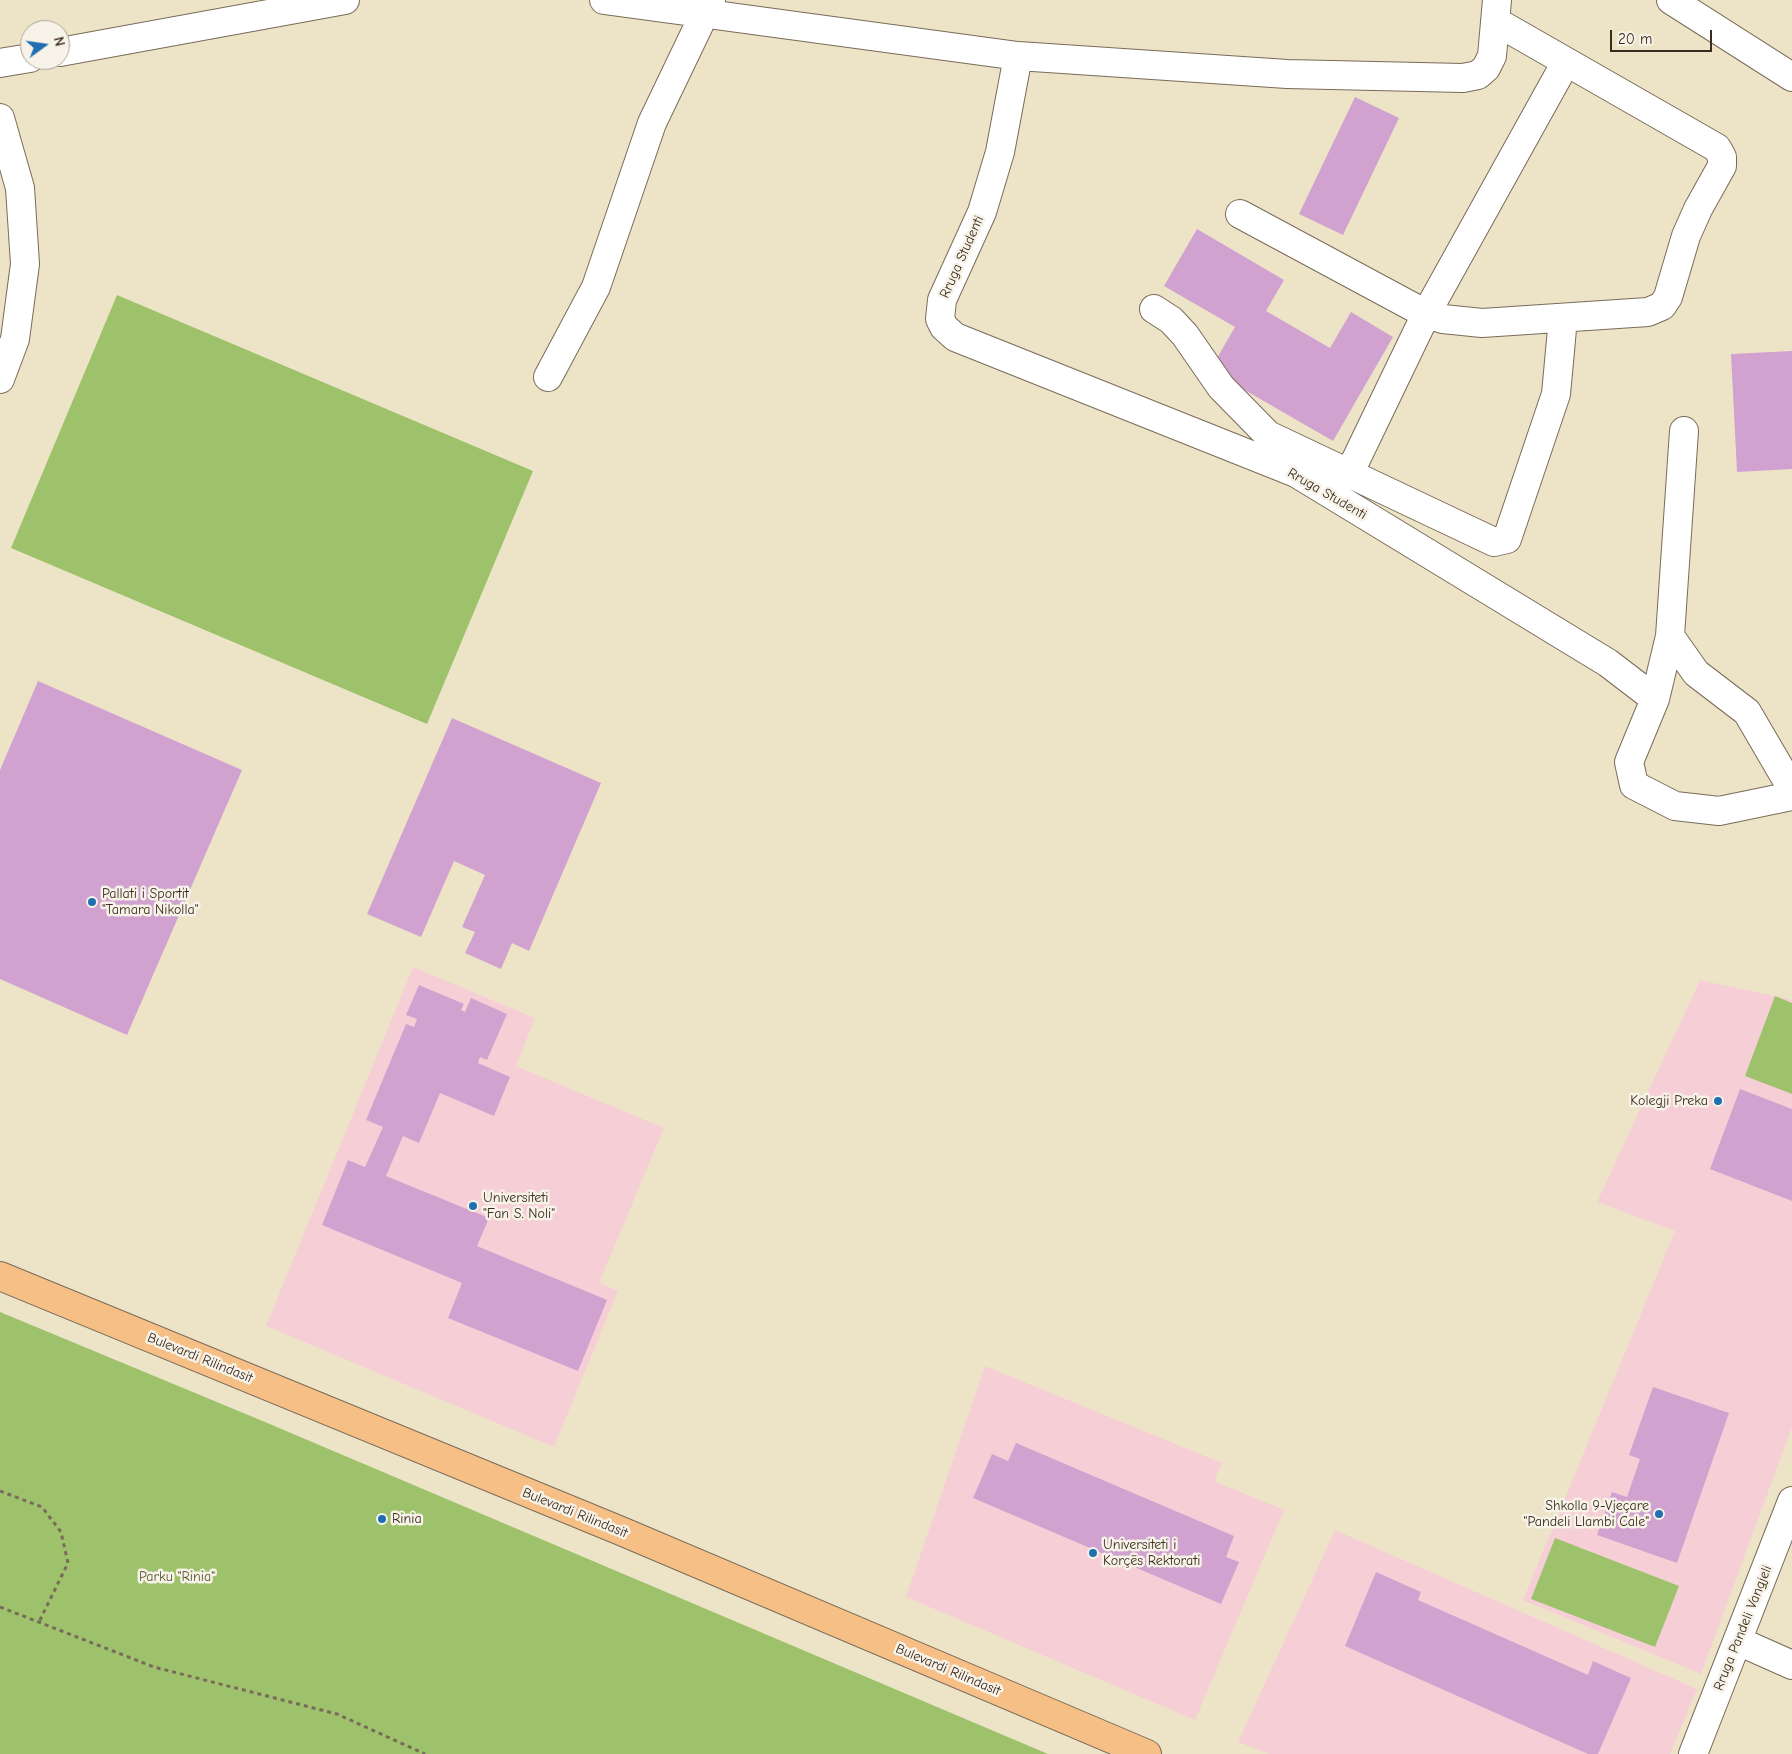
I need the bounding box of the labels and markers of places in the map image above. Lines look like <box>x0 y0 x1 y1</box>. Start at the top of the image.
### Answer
place label: Pallati i Sportit "Tamara Nikolla" <box>102 886 199 919</box>
marker: Pallati i Sportit "Tamara Nikolla" <box>86 896 98 908</box>
place label: Kolegji Preka <box>1630 1093 1708 1109</box>
marker: Kolegji Preka <box>1712 1095 1724 1107</box>
place label: Universiteti "Fan S. Noli" <box>483 1190 555 1222</box>
marker: Universiteti "Fan S. Noli" <box>467 1200 479 1212</box>
place label: Shkolla 9-Vjeçare "Pandeli Llambi Cale" <box>1524 1498 1649 1530</box>
marker: Shkolla 9-Vjeçare "Pandeli Llambi Cale" <box>1653 1508 1665 1520</box>
place label: Rinia <box>392 1511 422 1527</box>
marker: Rinia <box>376 1513 388 1525</box>
place label: Universiteti i Korçës Rektorati <box>1103 1537 1200 1570</box>
marker: Universiteti i Korçës Rektorati <box>1087 1547 1099 1559</box>

